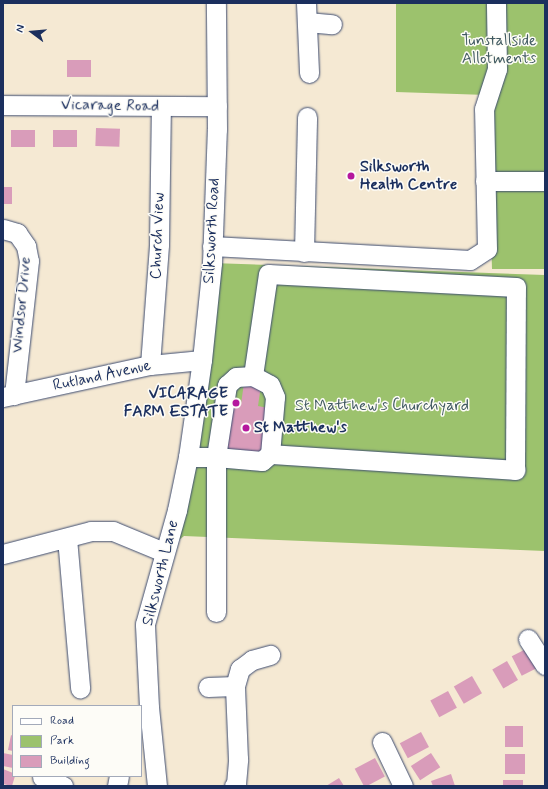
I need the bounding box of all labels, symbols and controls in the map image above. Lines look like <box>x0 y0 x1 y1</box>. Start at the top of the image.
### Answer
north arrow <box>12 12 52 52</box>
text: N <box>13 23 28 34</box>
park label: Tunstallside Allotments <box>461 31 537 69</box>
street label: Vicarage Road <box>61 96 159 116</box>
place label: Silksworth Health Centre <box>360 157 457 195</box>
marker: Silksworth Health Centre <box>345 170 357 182</box>
street label: Silksworth Road <box>200 178 224 284</box>
street label: Church View <box>147 192 169 280</box>
street label: Windsor Drive <box>8 257 36 353</box>
street label: Rutland Avenue <box>49 356 155 396</box>
place label: VICARAGE FARM ESTATE <box>127 384 228 422</box>
park label: St Matthew's Churchyard <box>292 396 472 416</box>
marker: VICARAGE FARM ESTATE <box>231 398 241 408</box>
place label: St Matthew's <box>254 418 348 438</box>
marker: St Matthew's <box>241 423 251 433</box>
street label: Silksworth Lane <box>139 518 183 628</box>
legend <box>12 705 142 777</box>
text: Road <box>50 713 74 729</box>
text: Park <box>50 733 74 749</box>
text: Building <box>50 753 90 769</box>

